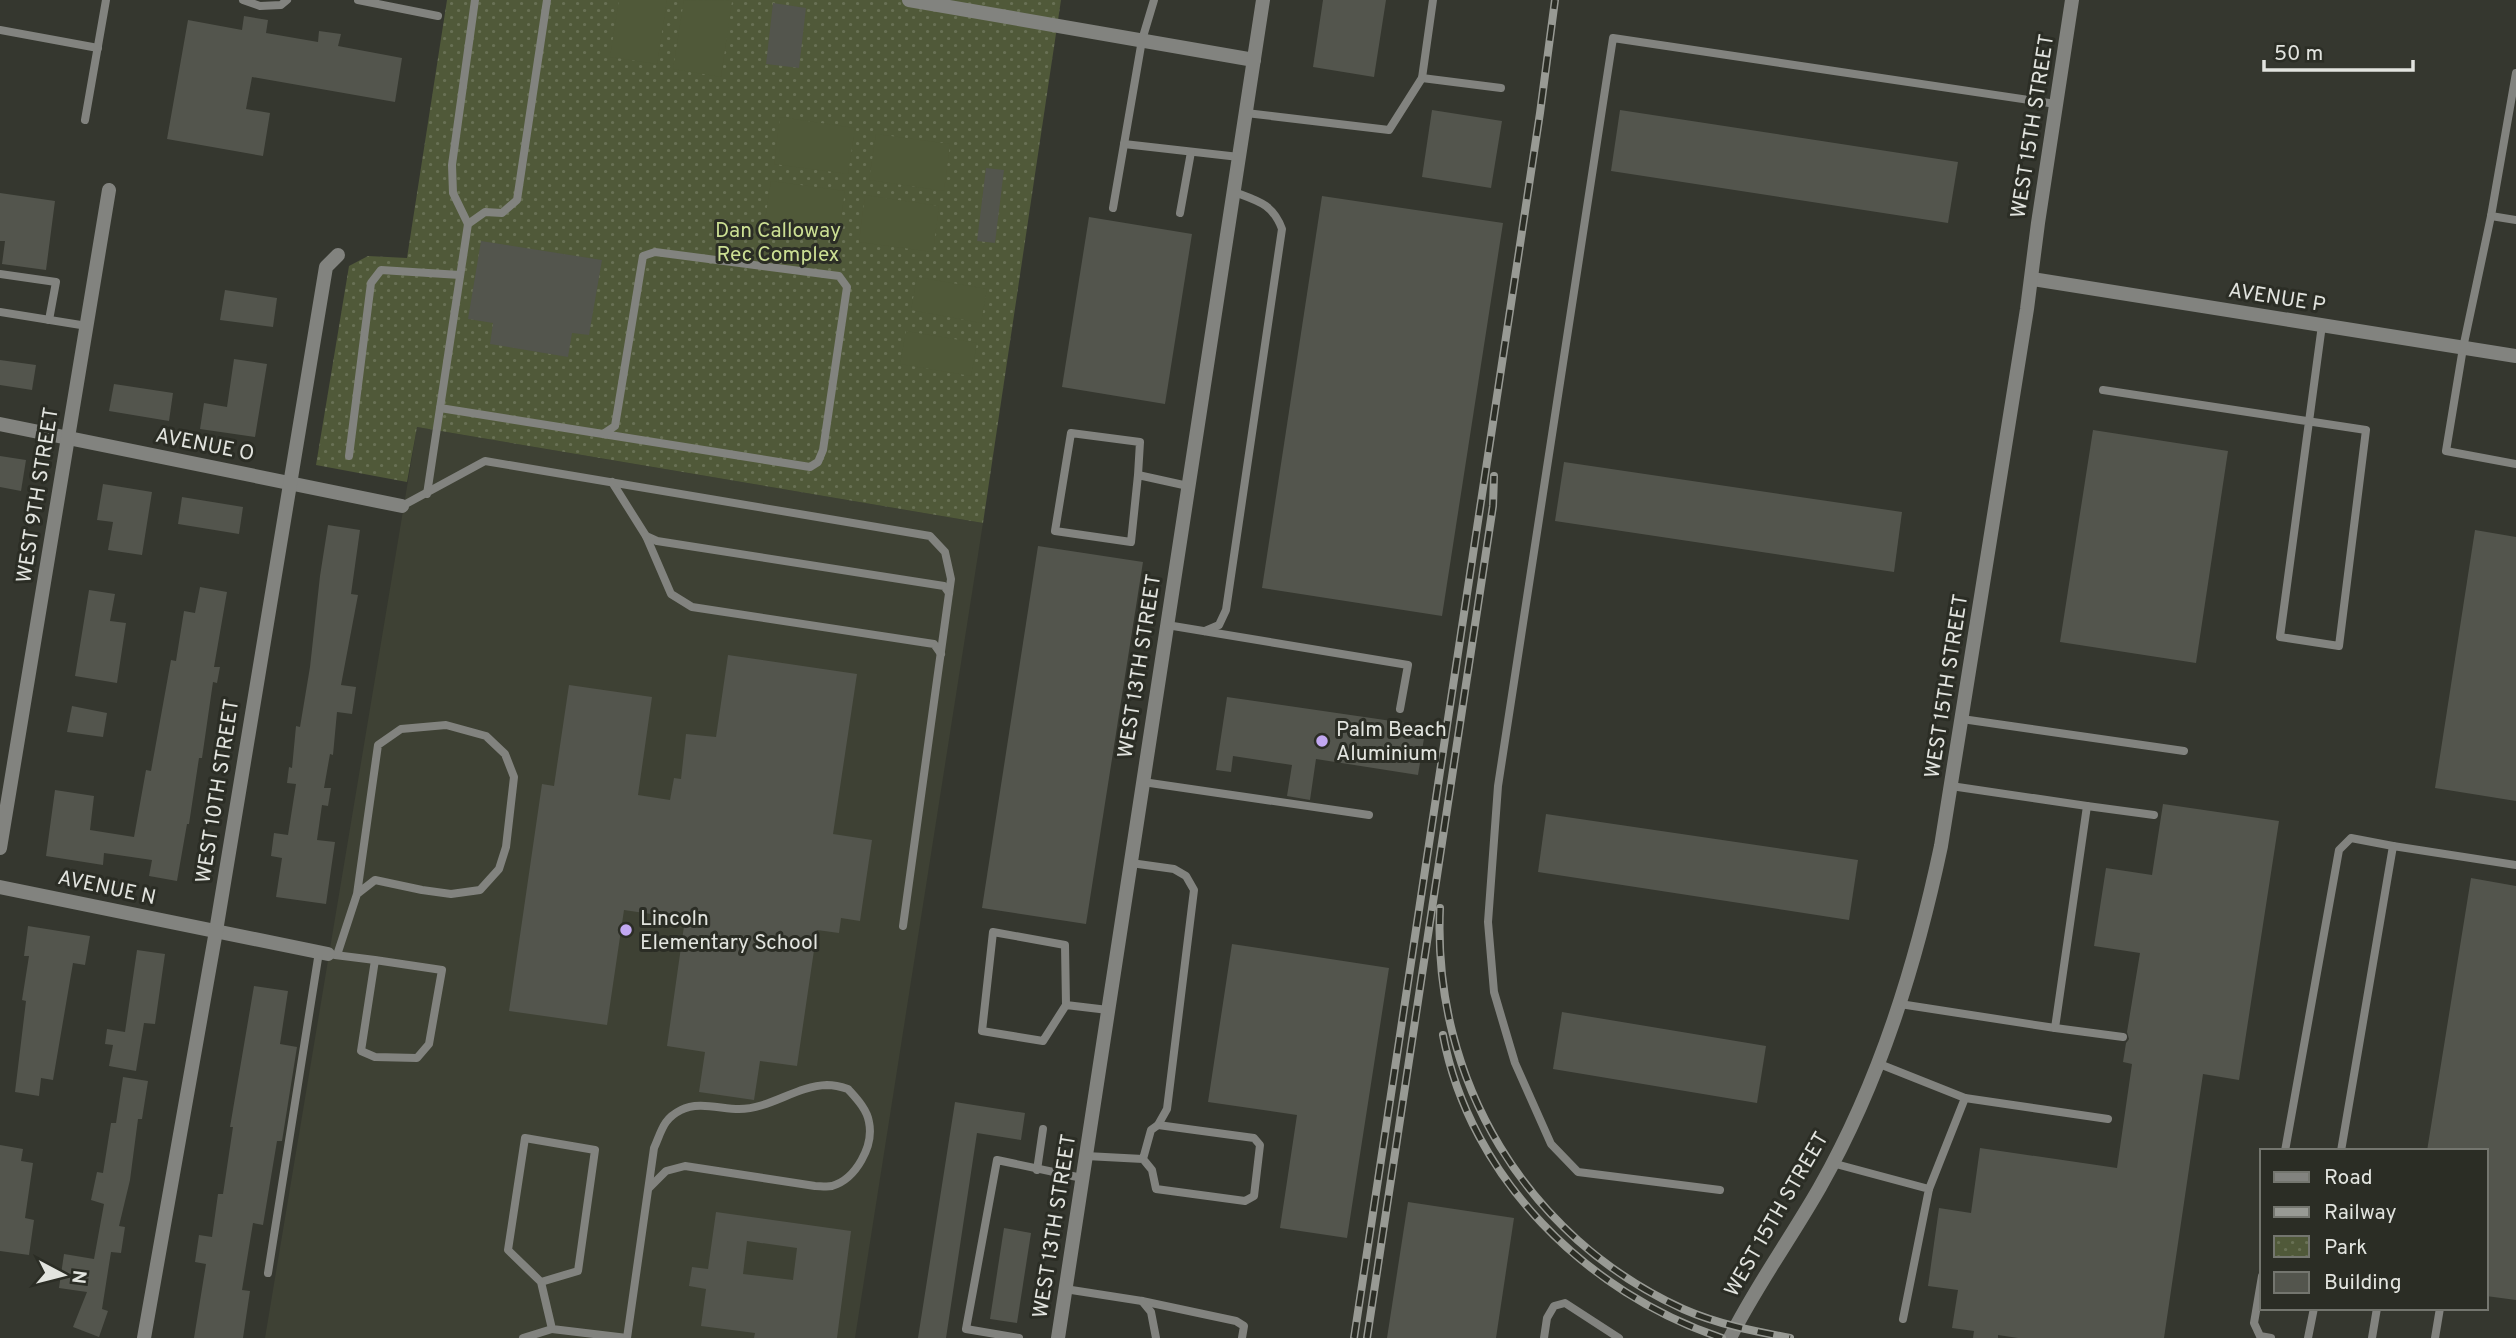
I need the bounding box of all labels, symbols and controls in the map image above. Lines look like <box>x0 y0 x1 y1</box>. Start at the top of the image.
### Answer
scale bar <box>2264 28 2413 72</box>
street label: WEST 15TH STREET <box>2006 32 2061 220</box>
text: 50 m <box>2274 41 2323 68</box>
park label: Dan Calloway Rec Complex <box>715 218 841 269</box>
street label: AVENUE P <box>2226 277 2327 319</box>
street label: WEST 9TH STREET <box>11 405 66 585</box>
street label: AVENUE O <box>153 423 257 468</box>
street label: WEST 13TH STREET <box>1113 572 1168 760</box>
street label: WEST 15TH STREET <box>1920 592 1975 780</box>
street label: WEST 10TH STREET <box>191 697 246 885</box>
place label: Palm Beach Aluminium <box>1336 717 1447 768</box>
marker: Palm Beach Aluminium <box>1314 733 1330 749</box>
street label: AVENUE N <box>55 865 158 912</box>
place label: Lincoln Elementary School <box>640 906 818 957</box>
marker: Lincoln Elementary School <box>618 922 634 938</box>
street label: WEST 15TH STREET <box>1719 1127 1836 1302</box>
street label: WEST 13TH STREET <box>1028 1132 1083 1320</box>
legend <box>2260 1149 2488 1310</box>
text: Road <box>2324 1165 2373 1192</box>
text: Railway <box>2324 1200 2397 1227</box>
text: Park <box>2324 1235 2367 1262</box>
north arrow <box>28 1240 98 1310</box>
text: N <box>65 1269 91 1285</box>
text: Building <box>2324 1270 2402 1297</box>

